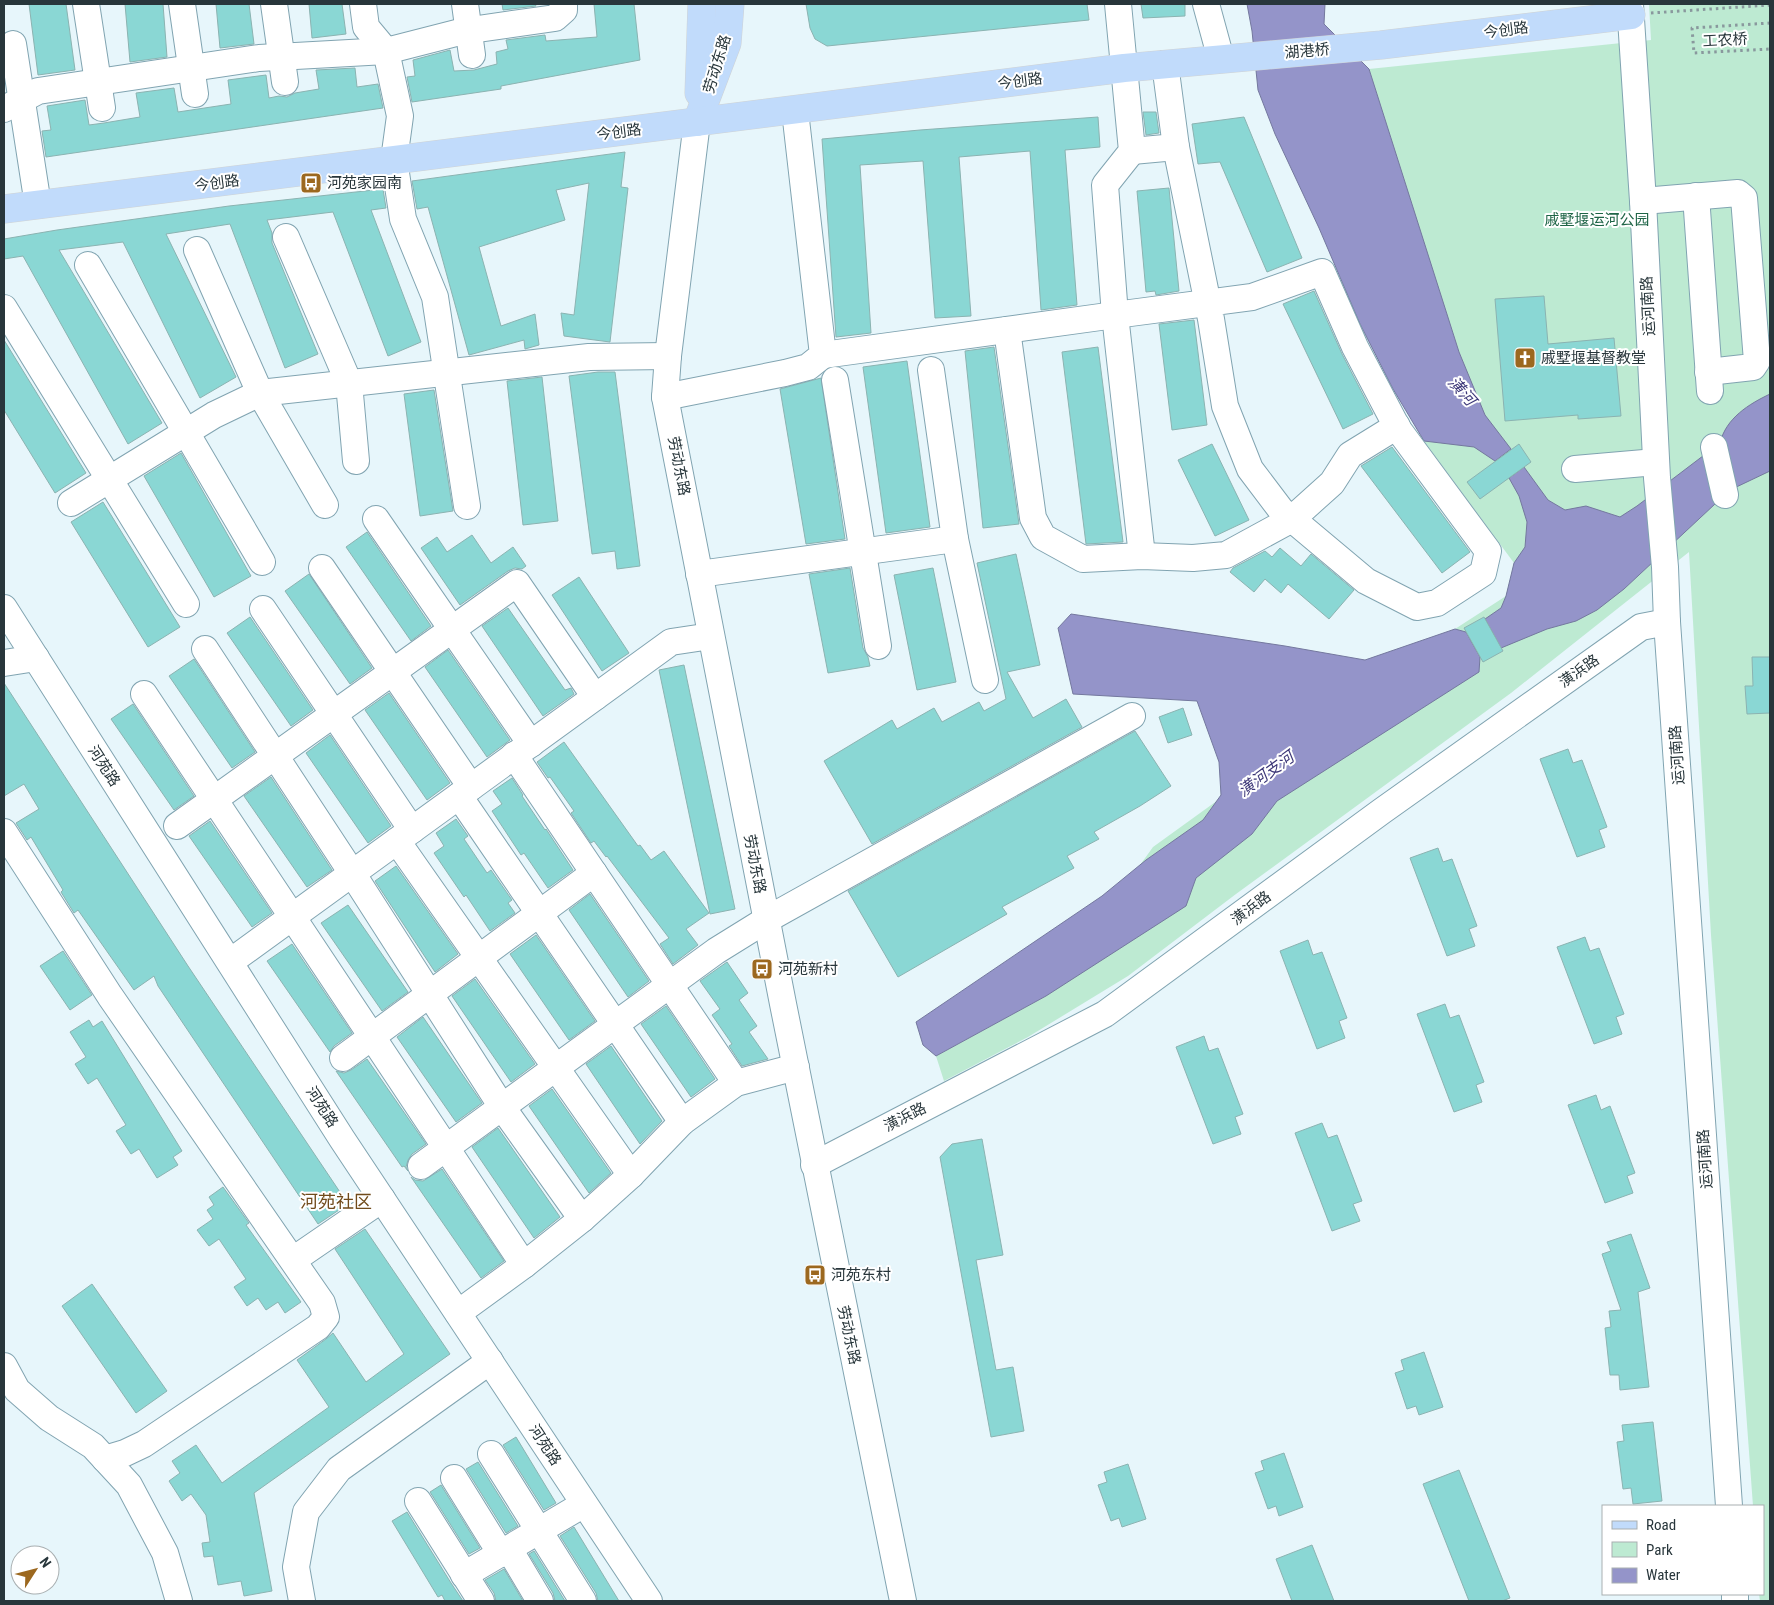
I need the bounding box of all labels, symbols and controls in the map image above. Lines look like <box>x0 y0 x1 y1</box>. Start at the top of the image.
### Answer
street label: 今创路 <box>1483 18 1529 42</box>
street label: 工农桥 <box>1702 30 1748 50</box>
street label: 劳动东路 <box>700 33 734 95</box>
street label: 湖港桥 <box>1284 40 1330 62</box>
street label: 今创路 <box>997 69 1043 93</box>
street label: 今创路 <box>596 120 642 144</box>
street label: 今创路 <box>194 171 240 195</box>
bus stop icon: 河苑家园南 <box>299 171 323 195</box>
place label: 河苑家园南 <box>327 174 402 192</box>
park label: 戚墅堰运河公园 <box>1544 211 1650 229</box>
street label: 运河南路 <box>1637 276 1659 336</box>
church icon: 戚墅堰基督教堂 <box>1513 346 1537 370</box>
place label: 戚墅堰基督教堂 <box>1541 349 1646 367</box>
water label: 潢河 <box>1444 373 1482 411</box>
street label: 劳动东路 <box>664 435 694 497</box>
street label: 潢浜路 <box>1555 651 1603 691</box>
street label: 运河南路 <box>1666 724 1688 786</box>
street label: 河苑路 <box>84 742 124 790</box>
water label: 潢河支河 <box>1235 746 1300 800</box>
street label: 劳动东路 <box>740 833 770 895</box>
street label: 潢浜路 <box>1228 887 1274 929</box>
bus stop icon: 河苑新村 <box>750 957 774 981</box>
place label: 河苑新村 <box>778 960 838 978</box>
street label: 河苑路 <box>302 1083 342 1131</box>
street label: 潢浜路 <box>881 1099 929 1135</box>
street label: 运河南路 <box>1694 1128 1716 1190</box>
district label: 河苑社区 <box>300 1191 372 1212</box>
bus stop icon: 河苑东村 <box>803 1263 827 1287</box>
place label: 河苑东村 <box>831 1266 891 1284</box>
street label: 劳动东路 <box>834 1304 864 1366</box>
street label: 河苑路 <box>525 1421 565 1469</box>
legend <box>1602 1505 1764 1595</box>
text: Road <box>1646 1516 1676 1534</box>
text: Park <box>1646 1541 1673 1559</box>
north arrow <box>10 1545 60 1595</box>
text: N <box>37 1554 55 1571</box>
text: Water <box>1646 1566 1681 1584</box>

